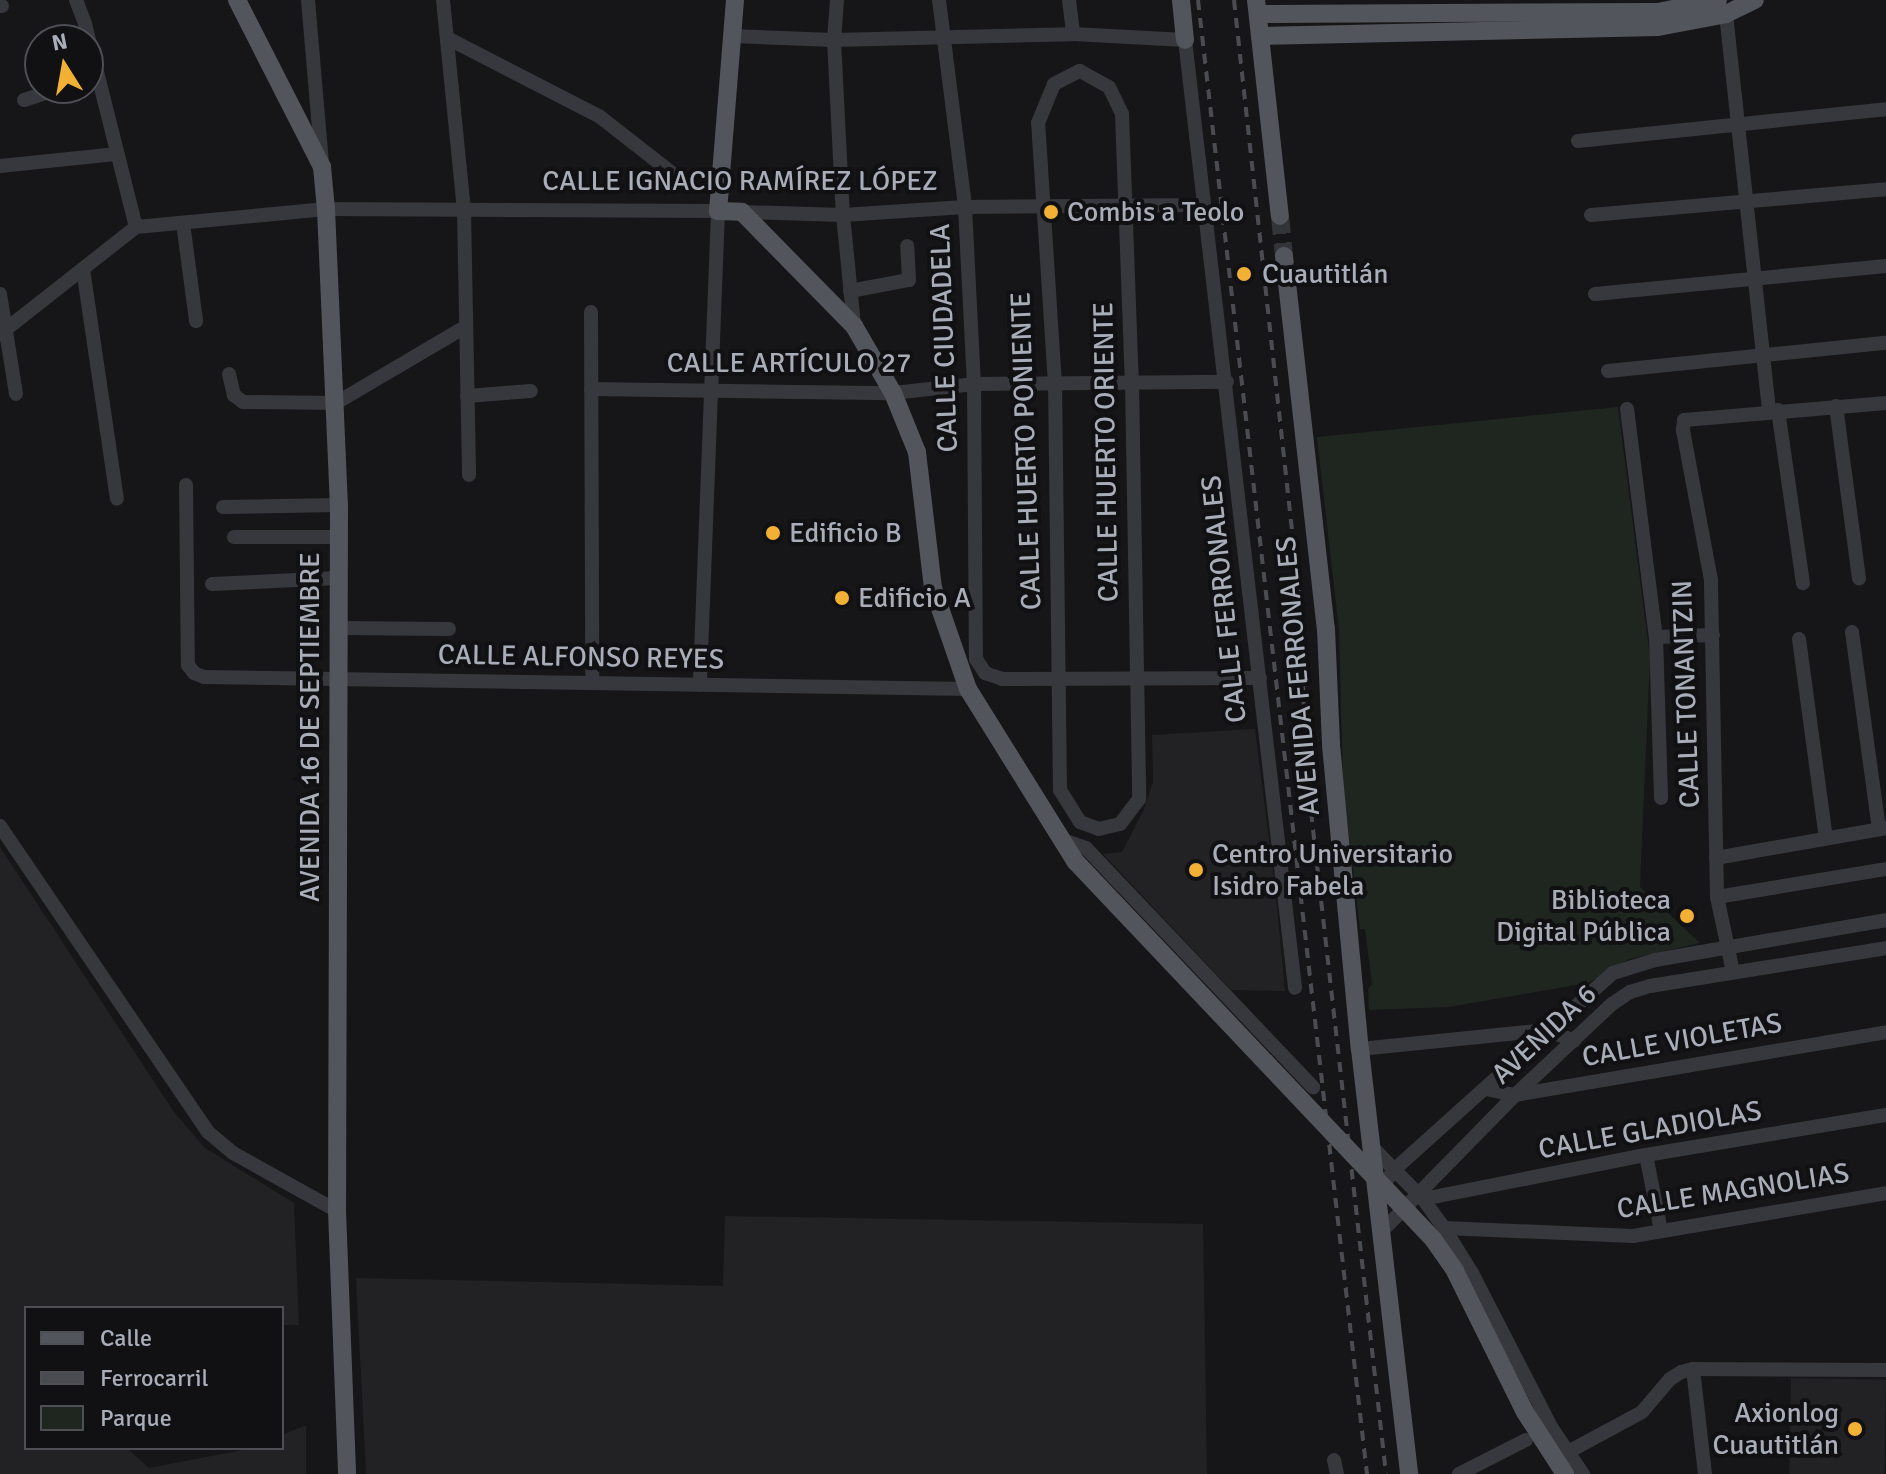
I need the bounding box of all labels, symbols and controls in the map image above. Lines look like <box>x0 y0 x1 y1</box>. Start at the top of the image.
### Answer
north arrow <box>24 24 104 104</box>
text: N <box>50 27 70 57</box>
street label: CALLE IGNACIO RAMÍREZ LÓPEZ <box>542 164 938 198</box>
place label: Combis a Teolo <box>1067 195 1244 229</box>
marker: Combis a Teolo <box>1042 203 1060 221</box>
street label: CALLE CIUDADELA <box>923 223 965 453</box>
place label: Cuautitlán <box>1262 257 1389 291</box>
marker: Cuautitlán <box>1233 263 1255 285</box>
street label: CALLE HUERTO PONIENTE <box>1004 291 1048 611</box>
street label: CALLE HUERTO ORIENTE <box>1087 302 1125 602</box>
street label: CALLE ARTÍCULO 27 <box>667 346 911 380</box>
street label: CALLE FERRONALES <box>1194 474 1254 724</box>
place label: Edificio B <box>789 516 902 550</box>
marker: Edificio B <box>764 524 782 542</box>
street label: AVENIDA FERRONALES <box>1269 535 1327 817</box>
street label: AVENIDA 16 DE SEPTIEMBRE <box>293 552 327 902</box>
street label: CALLE TONANTZIN <box>1665 579 1707 809</box>
place label: Edificio A <box>858 581 971 615</box>
marker: Edificio A <box>833 589 851 607</box>
street label: CALLE ALFONSO REYES <box>438 638 724 676</box>
place label: Centro Universitario Isidro Fabela <box>1212 837 1453 903</box>
marker: Centro Universitario Isidro Fabela <box>1187 861 1205 879</box>
place label: Biblioteca Digital Pública <box>1496 883 1671 949</box>
marker: Biblioteca Digital Pública <box>1678 907 1696 925</box>
street label: AVENIDA 6 <box>1485 977 1603 1091</box>
street label: CALLE VIOLETAS <box>1579 1006 1785 1074</box>
street label: CALLE GLADIOLAS <box>1536 1094 1764 1166</box>
street label: CALLE MAGNOLIAS <box>1614 1156 1852 1226</box>
legend <box>24 1306 284 1450</box>
text: Calle <box>100 1323 152 1353</box>
text: Ferrocarril <box>100 1363 209 1393</box>
place label: Axionlog Cuautitlán <box>1712 1396 1839 1462</box>
text: Parque <box>100 1403 172 1433</box>
marker: Axionlog Cuautitlán <box>1846 1420 1864 1438</box>

